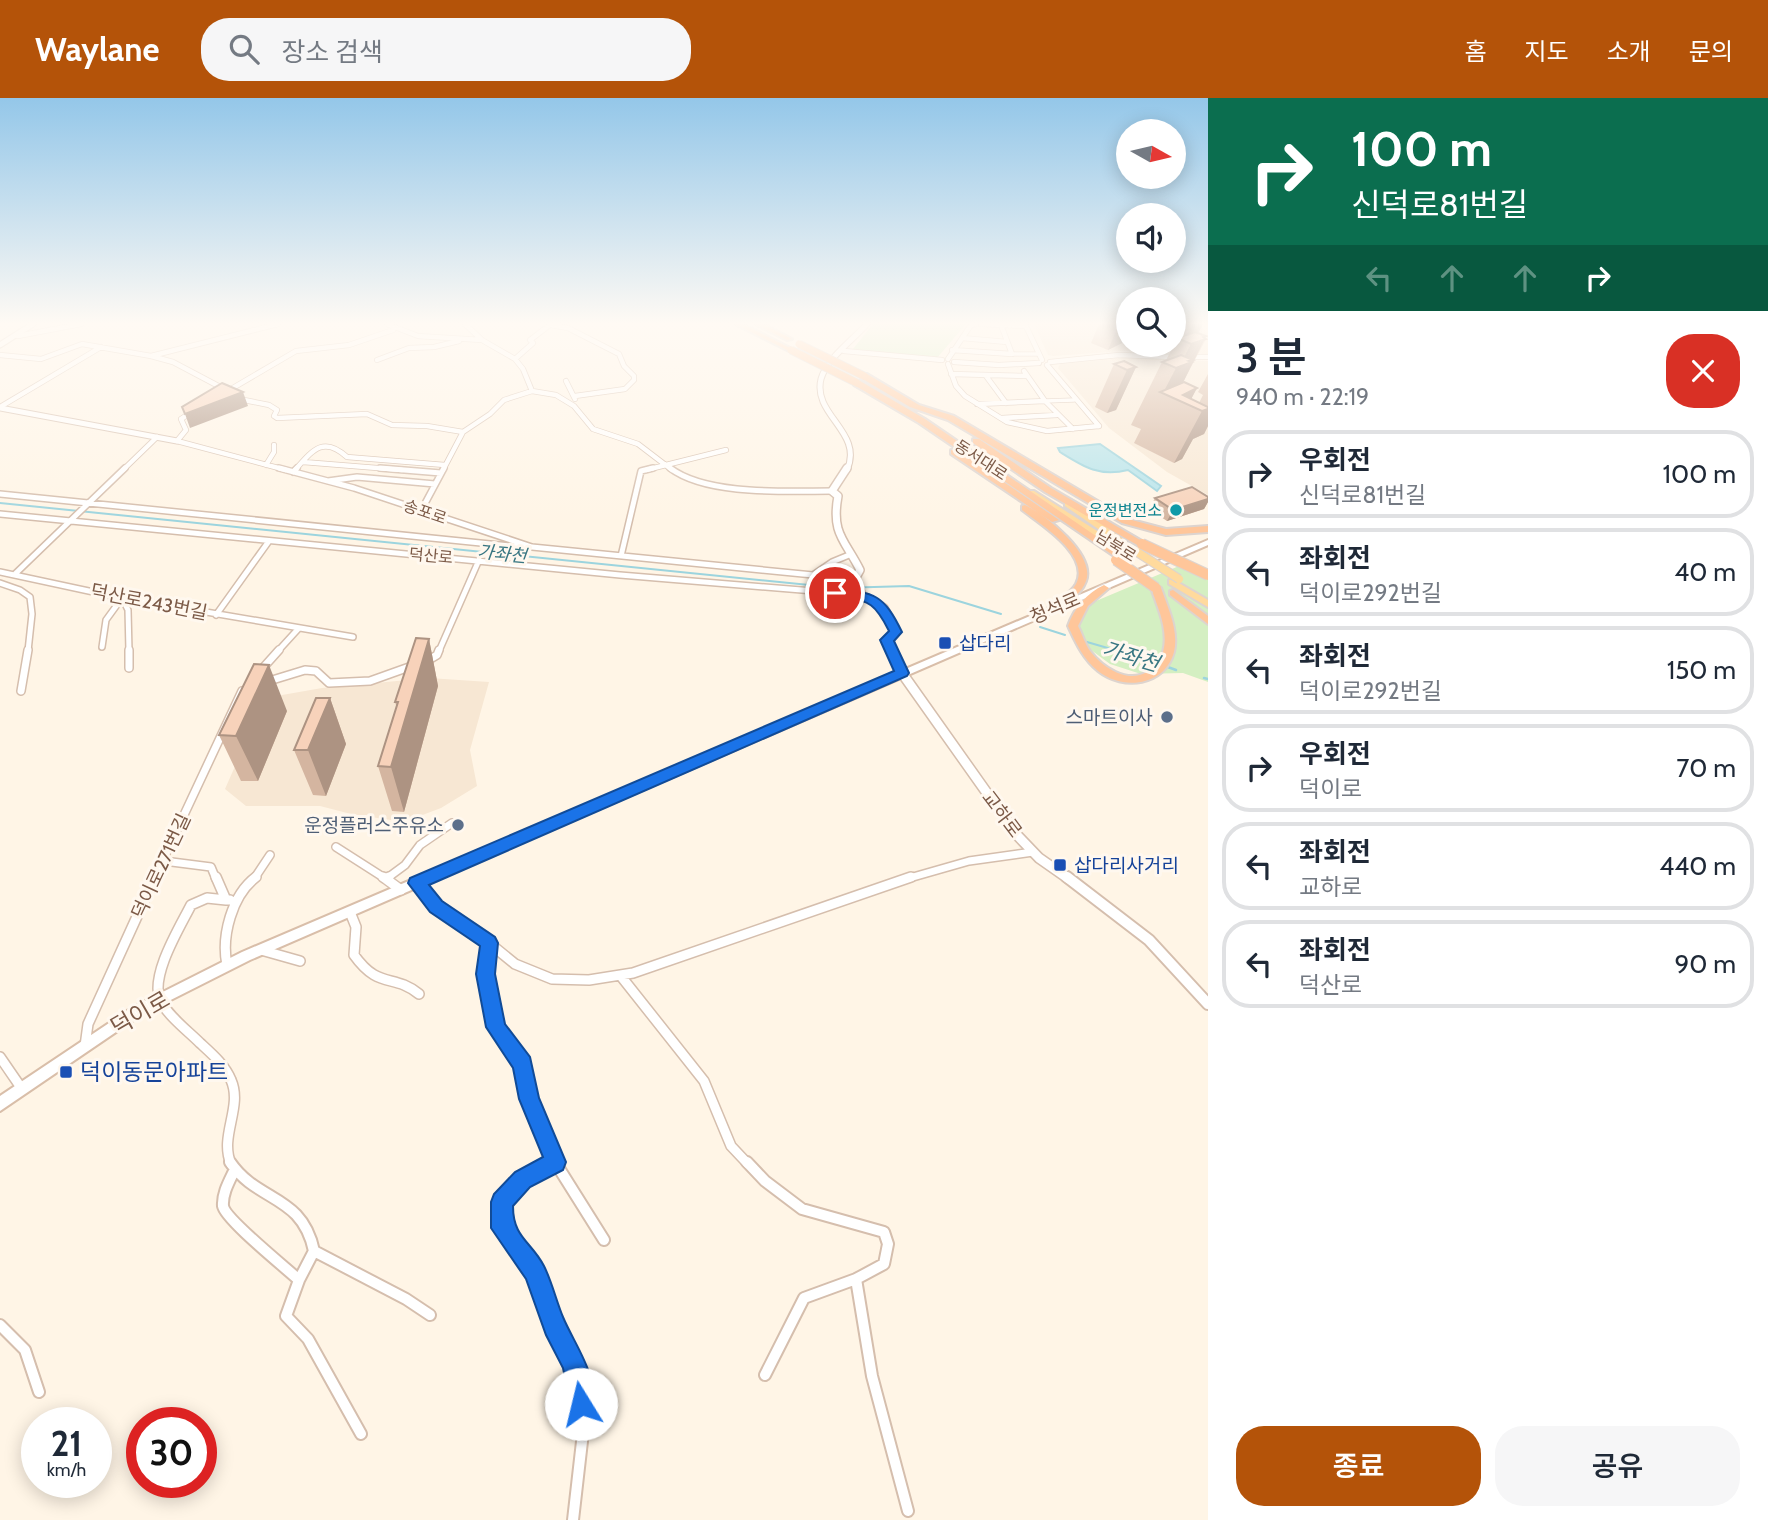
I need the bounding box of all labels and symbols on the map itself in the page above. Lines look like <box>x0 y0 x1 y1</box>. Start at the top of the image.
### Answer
north arrow <box>1116 119 1186 189</box>
street label: 동서대로 <box>951 436 1011 484</box>
street label: 송포로 <box>401 496 449 528</box>
place label: 운정변전소 <box>1088 501 1162 520</box>
marker: 운정변전소 <box>1168 502 1184 518</box>
street label: 남북로 <box>1092 526 1140 566</box>
water label: 가좌천 <box>476 540 530 568</box>
street label: 덕산로 <box>408 545 454 567</box>
pin <box>805 563 865 623</box>
street label: 덕산로243번길 <box>89 579 209 625</box>
street label: 청석로 <box>1026 587 1084 629</box>
place label: 삽다리 <box>959 632 1011 655</box>
marker: 삽다리 <box>937 635 953 651</box>
water label: 가좌천 <box>1100 636 1165 677</box>
place label: 스마트이사 <box>1066 706 1153 729</box>
marker: 스마트이사 <box>1159 709 1175 725</box>
street label: 교하로 <box>977 786 1027 842</box>
street label: 덕이로271번길 <box>127 810 195 922</box>
place label: 운정플러스주유소 <box>304 814 444 837</box>
marker: 운정플러스주유소 <box>450 817 466 833</box>
place label: 삽다리사거리 <box>1074 854 1179 877</box>
marker: 삽다리사거리 <box>1052 857 1068 873</box>
street label: 덕이로 <box>106 985 174 1041</box>
place label: 덕이동문아파트 <box>80 1058 228 1086</box>
marker: 덕이동문아파트 <box>58 1064 74 1080</box>
position arrow <box>544 1367 618 1441</box>
speed limit sign: 30 <box>126 1407 217 1498</box>

